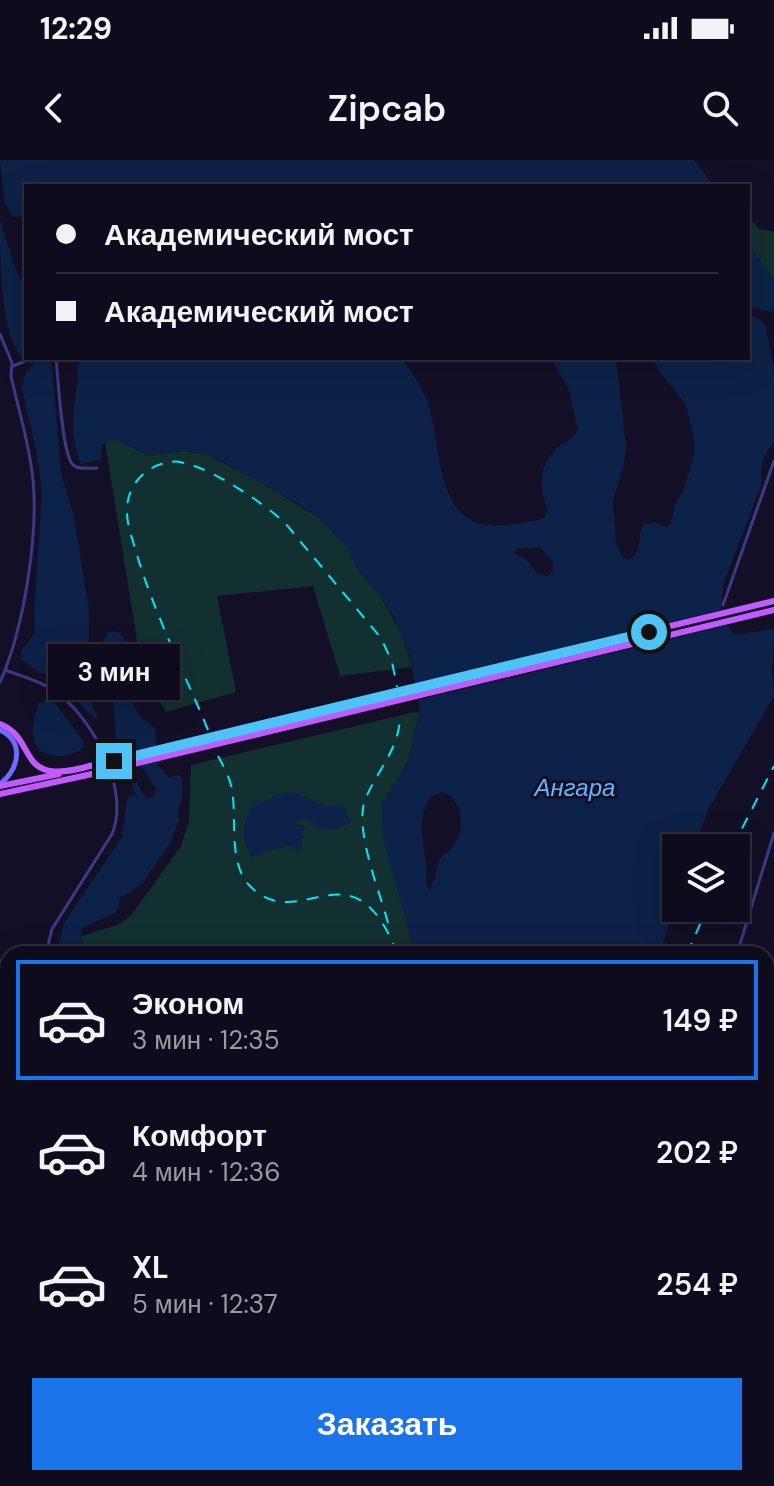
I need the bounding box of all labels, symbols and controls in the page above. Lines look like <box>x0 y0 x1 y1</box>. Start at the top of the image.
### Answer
text: 12:29 <box>40 9 112 48</box>
text: Zipcab <box>328 85 446 132</box>
icon: back <box>32 86 76 130</box>
icon: search <box>698 86 742 130</box>
text: Академический мост <box>104 215 414 254</box>
text: Академический мост <box>104 292 414 331</box>
route start <box>631 614 667 650</box>
callout: 3 мин <box>48 645 180 701</box>
text: 3 мин <box>78 655 150 689</box>
route end <box>96 743 132 779</box>
water label: Ангара <box>533 772 615 803</box>
map controls <box>662 834 750 922</box>
button: layers <box>662 834 750 922</box>
icon: car <box>36 984 108 1056</box>
text: Эконом <box>132 984 245 1023</box>
text: 149 ₽ <box>663 1001 738 1040</box>
text: 3 мин · 12:35 <box>132 1023 280 1057</box>
icon: car <box>36 1116 108 1188</box>
text: Комфорт <box>132 1116 267 1155</box>
text: 202 ₽ <box>656 1133 738 1172</box>
text: 4 мин · 12:36 <box>132 1155 280 1189</box>
icon: car <box>36 1248 108 1320</box>
text: XL <box>132 1248 169 1287</box>
text: 254 ₽ <box>656 1265 738 1304</box>
text: 5 мин · 12:37 <box>132 1287 278 1321</box>
button: Заказать <box>32 1378 742 1470</box>

